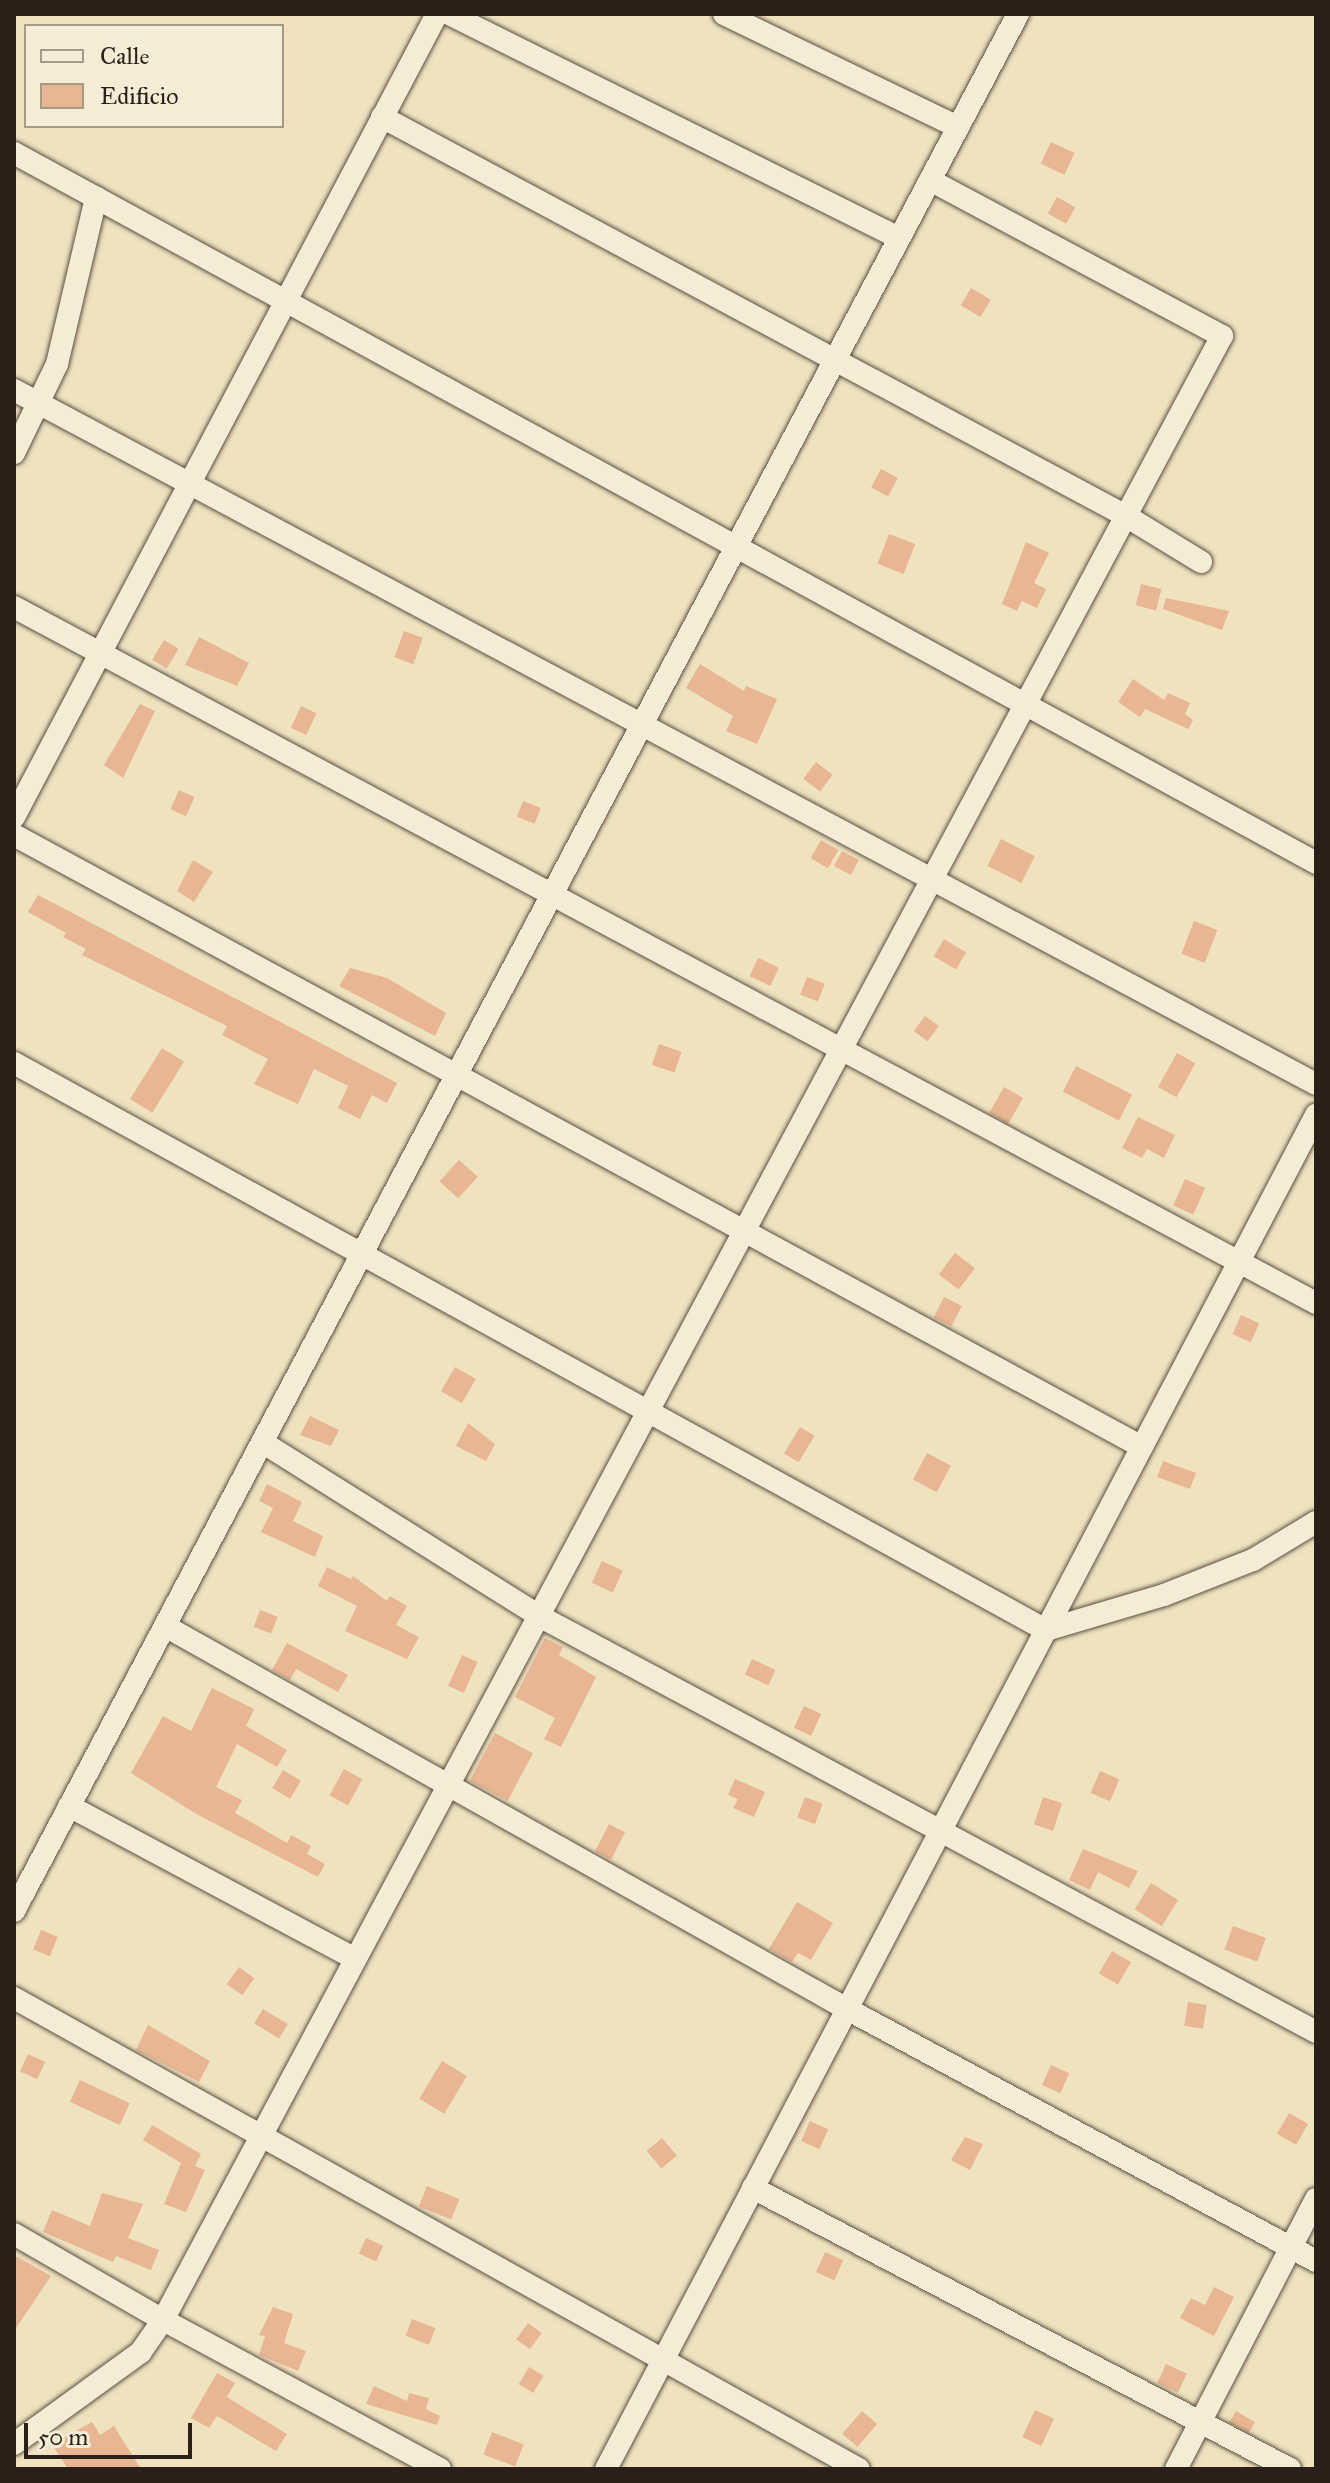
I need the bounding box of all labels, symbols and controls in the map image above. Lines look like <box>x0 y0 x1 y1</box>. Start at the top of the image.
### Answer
legend <box>24 24 284 128</box>
text: Calle <box>100 41 149 71</box>
text: Edificio <box>100 81 179 111</box>
scale bar <box>28 2407 196 2457</box>
text: 50 m <box>38 2422 88 2452</box>

